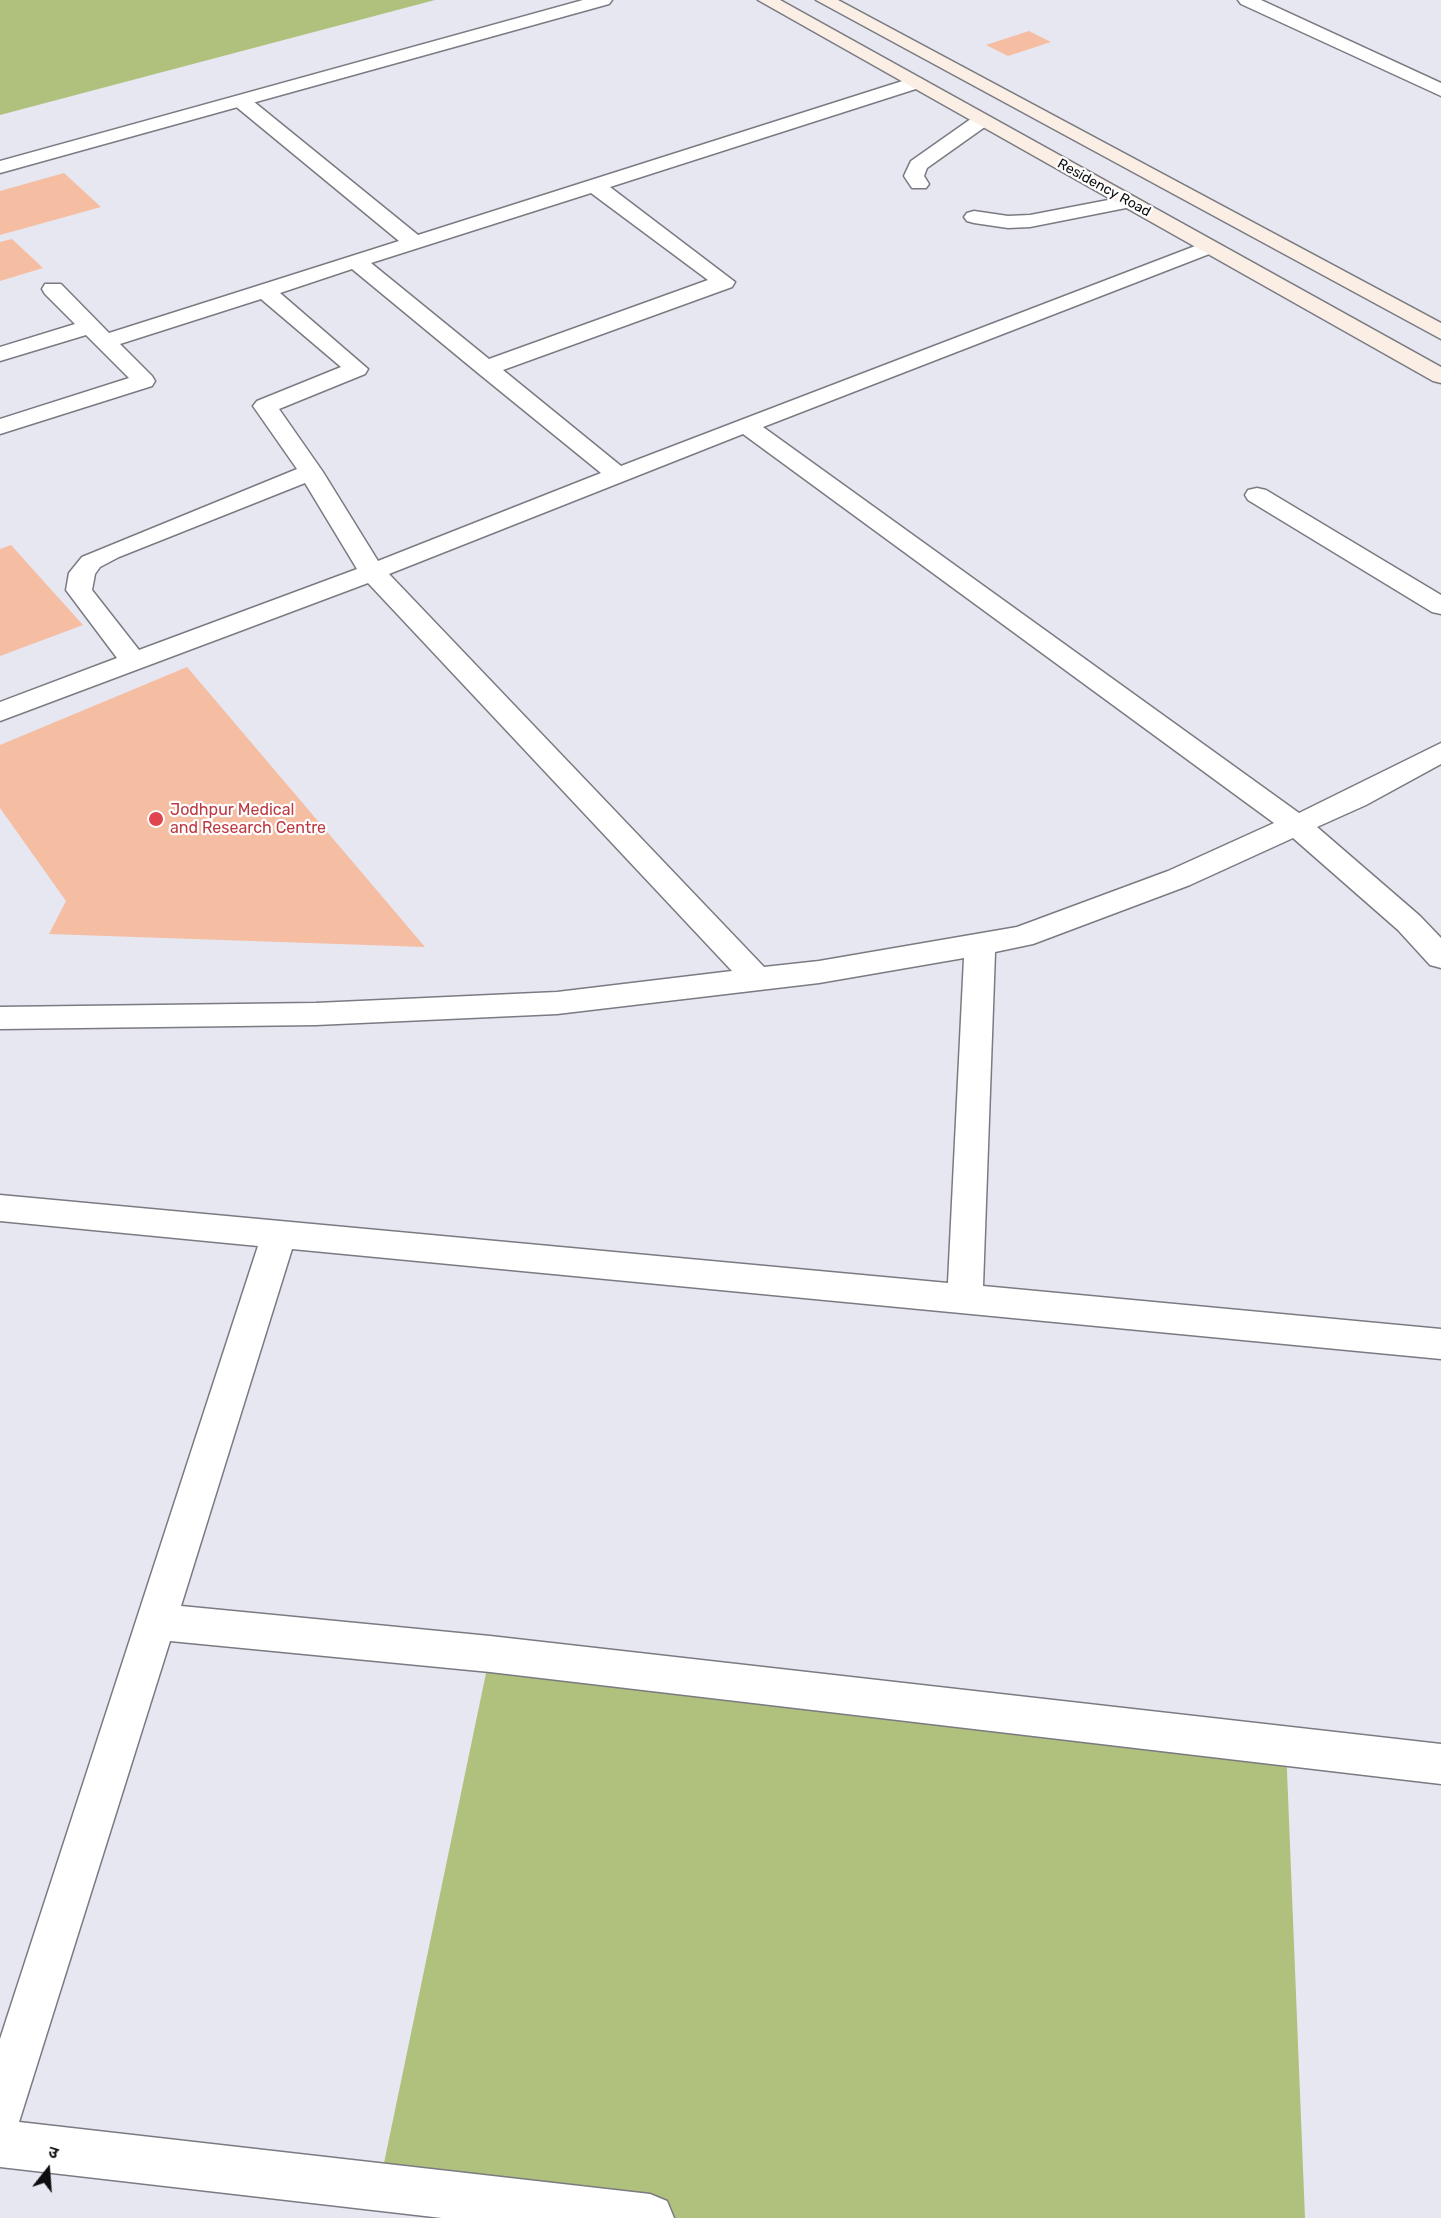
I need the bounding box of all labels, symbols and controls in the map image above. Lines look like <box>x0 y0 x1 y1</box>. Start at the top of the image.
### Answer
street label: Residency Road <box>1054 155 1154 221</box>
place label: Jodhpur Medical and Research Centre <box>170 800 326 838</box>
marker: Jodhpur Medical and Research Centre <box>147 810 165 828</box>
north arrow <box>18 2140 78 2200</box>
text: उ <box>46 2142 61 2163</box>

